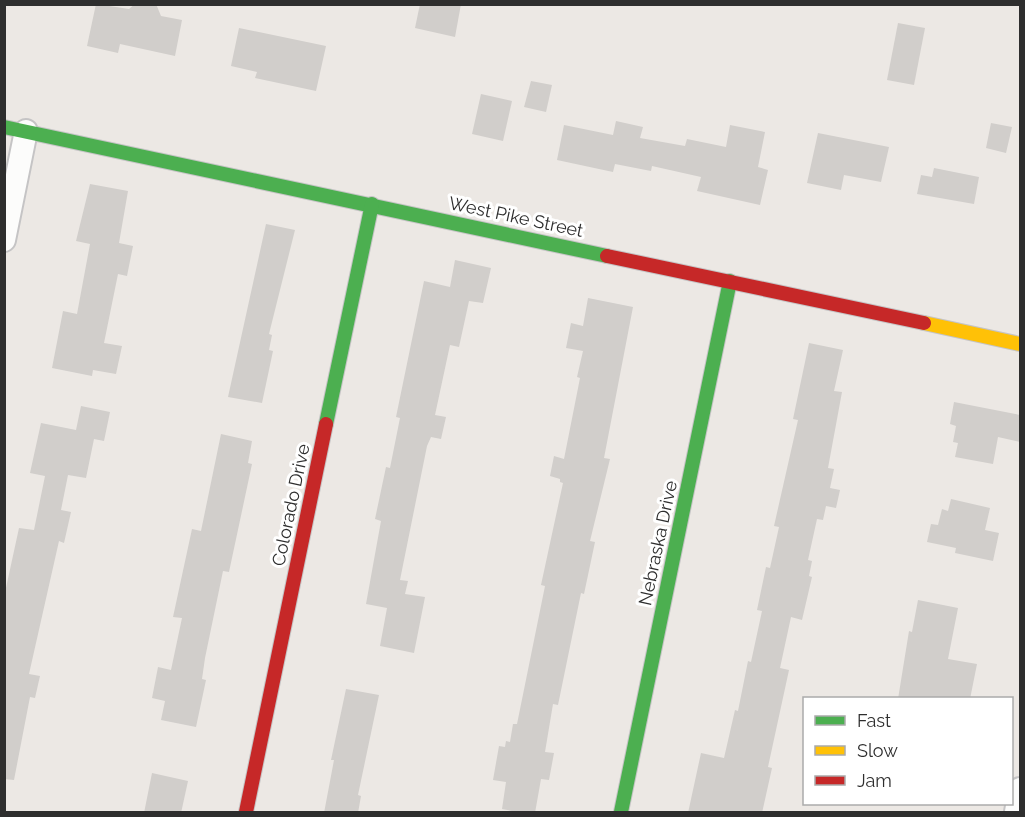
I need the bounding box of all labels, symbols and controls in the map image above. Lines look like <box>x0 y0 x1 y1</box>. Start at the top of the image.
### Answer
street label: West Pike Street <box>447 192 585 241</box>
street label: Colorado Drive <box>267 442 314 568</box>
street label: Nebraska Drive <box>634 478 681 607</box>
legend <box>803 697 1013 805</box>
text: Fast <box>857 710 891 731</box>
text: Slow <box>857 740 898 761</box>
text: Jam <box>857 770 892 791</box>

